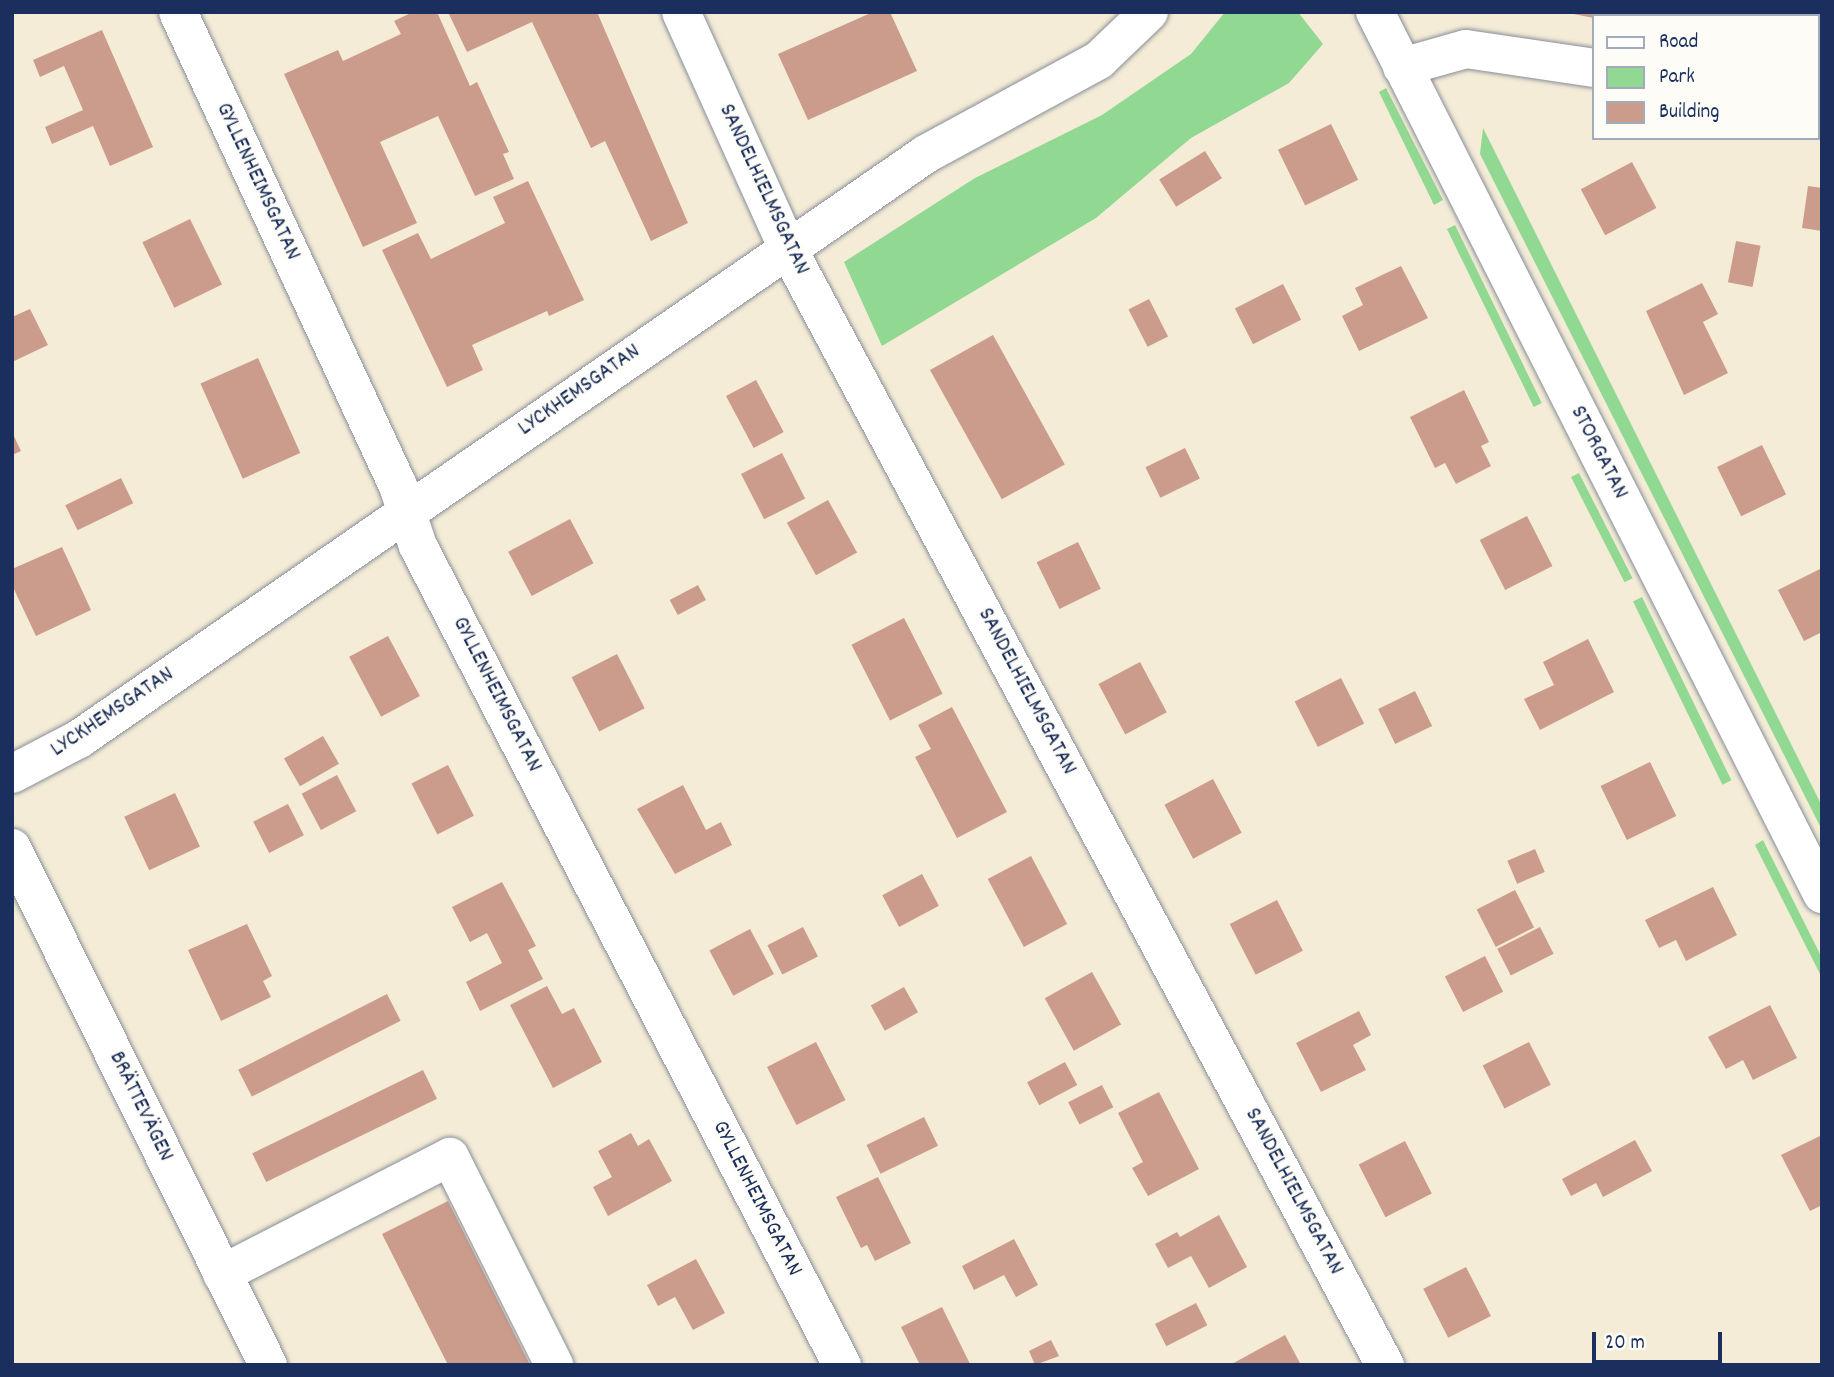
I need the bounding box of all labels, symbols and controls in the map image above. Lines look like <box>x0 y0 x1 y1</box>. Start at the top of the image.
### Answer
legend <box>1592 14 1820 140</box>
text: Road <box>1659 28 1698 58</box>
text: Park <box>1659 63 1695 93</box>
text: Building <box>1659 98 1719 128</box>
street label: GYLLENHEIMSGATAN <box>208 99 306 265</box>
street label: SANDELHIELMSGATAN <box>711 100 815 280</box>
street label: LYCKHEMSGATAN <box>514 339 646 443</box>
street label: STORGATAN <box>1563 402 1633 504</box>
street label: SANDELHIELMSGATAN <box>970 604 1082 780</box>
street label: GYLLENHEIMSGATAN <box>445 613 547 777</box>
street label: LYCKHEMSGATAN <box>46 662 180 764</box>
street label: BRÄTTEVÄGEN <box>101 1047 179 1167</box>
street label: SANDELHIELMSGATAN <box>1237 1104 1349 1280</box>
street label: GYLLENHEIMSGATAN <box>705 1117 807 1281</box>
scale bar <box>1596 1318 1726 1362</box>
text: 20 m <box>1605 1329 1645 1359</box>

